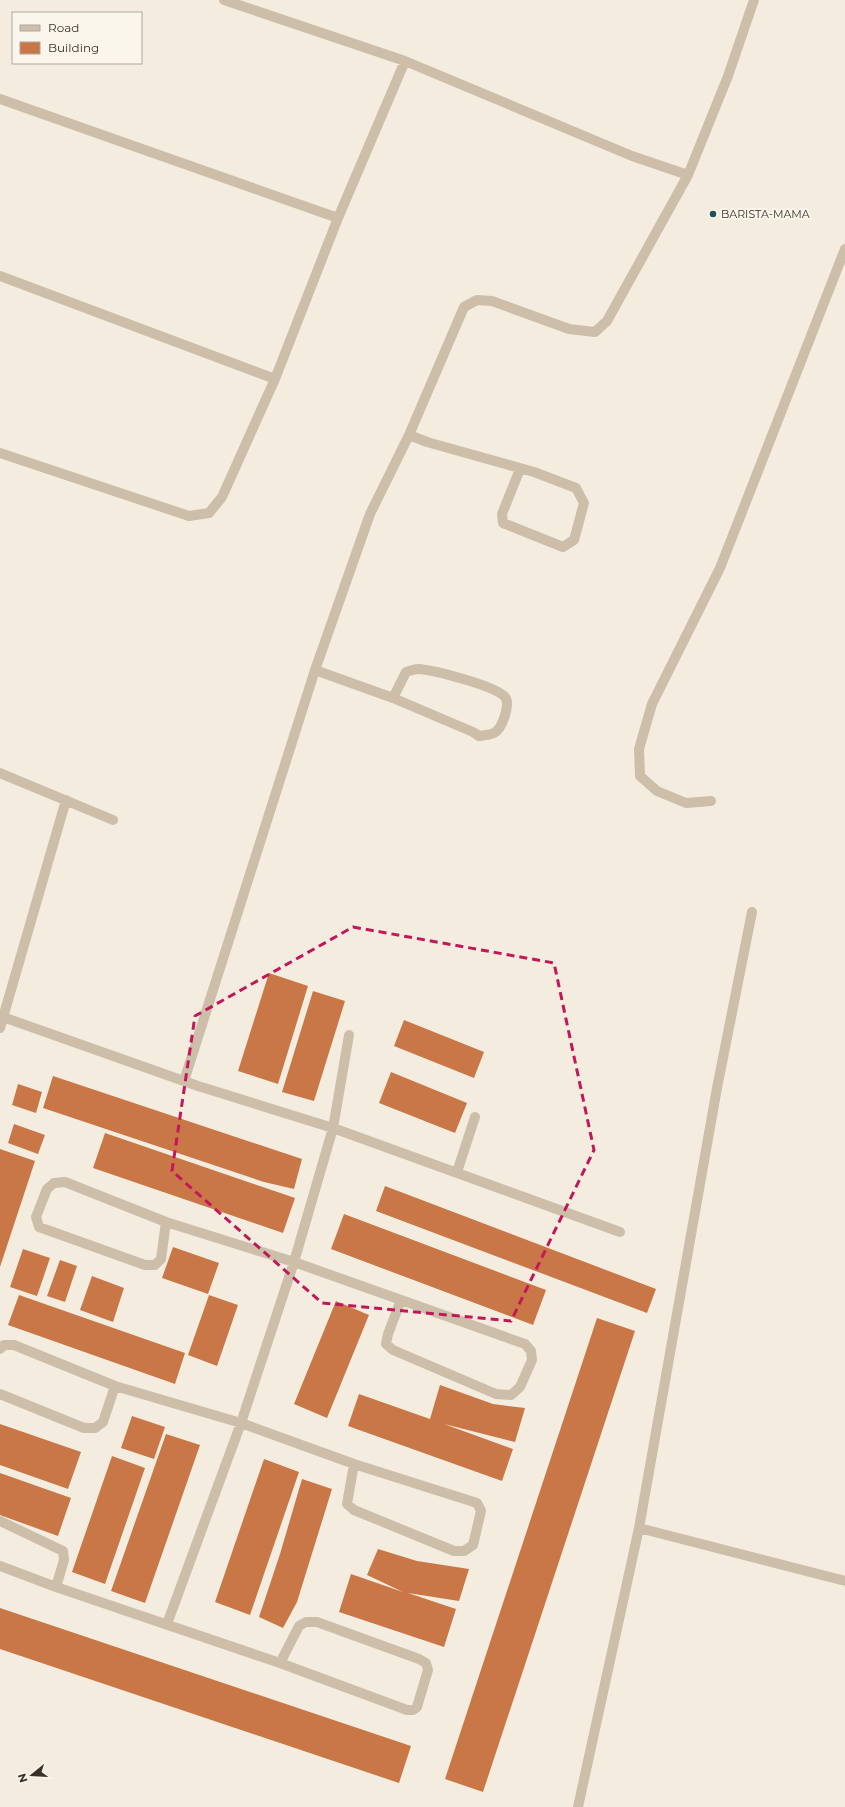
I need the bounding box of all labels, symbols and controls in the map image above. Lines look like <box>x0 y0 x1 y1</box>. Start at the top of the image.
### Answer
legend <box>12 12 142 64</box>
text: Road <box>48 20 79 35</box>
text: Building <box>48 40 99 55</box>
place label: BARISTA-MAMA <box>721 207 810 221</box>
marker: BARISTA-MAMA <box>708 209 718 219</box>
north arrow <box>12 1755 52 1795</box>
text: N <box>14 1772 31 1784</box>

